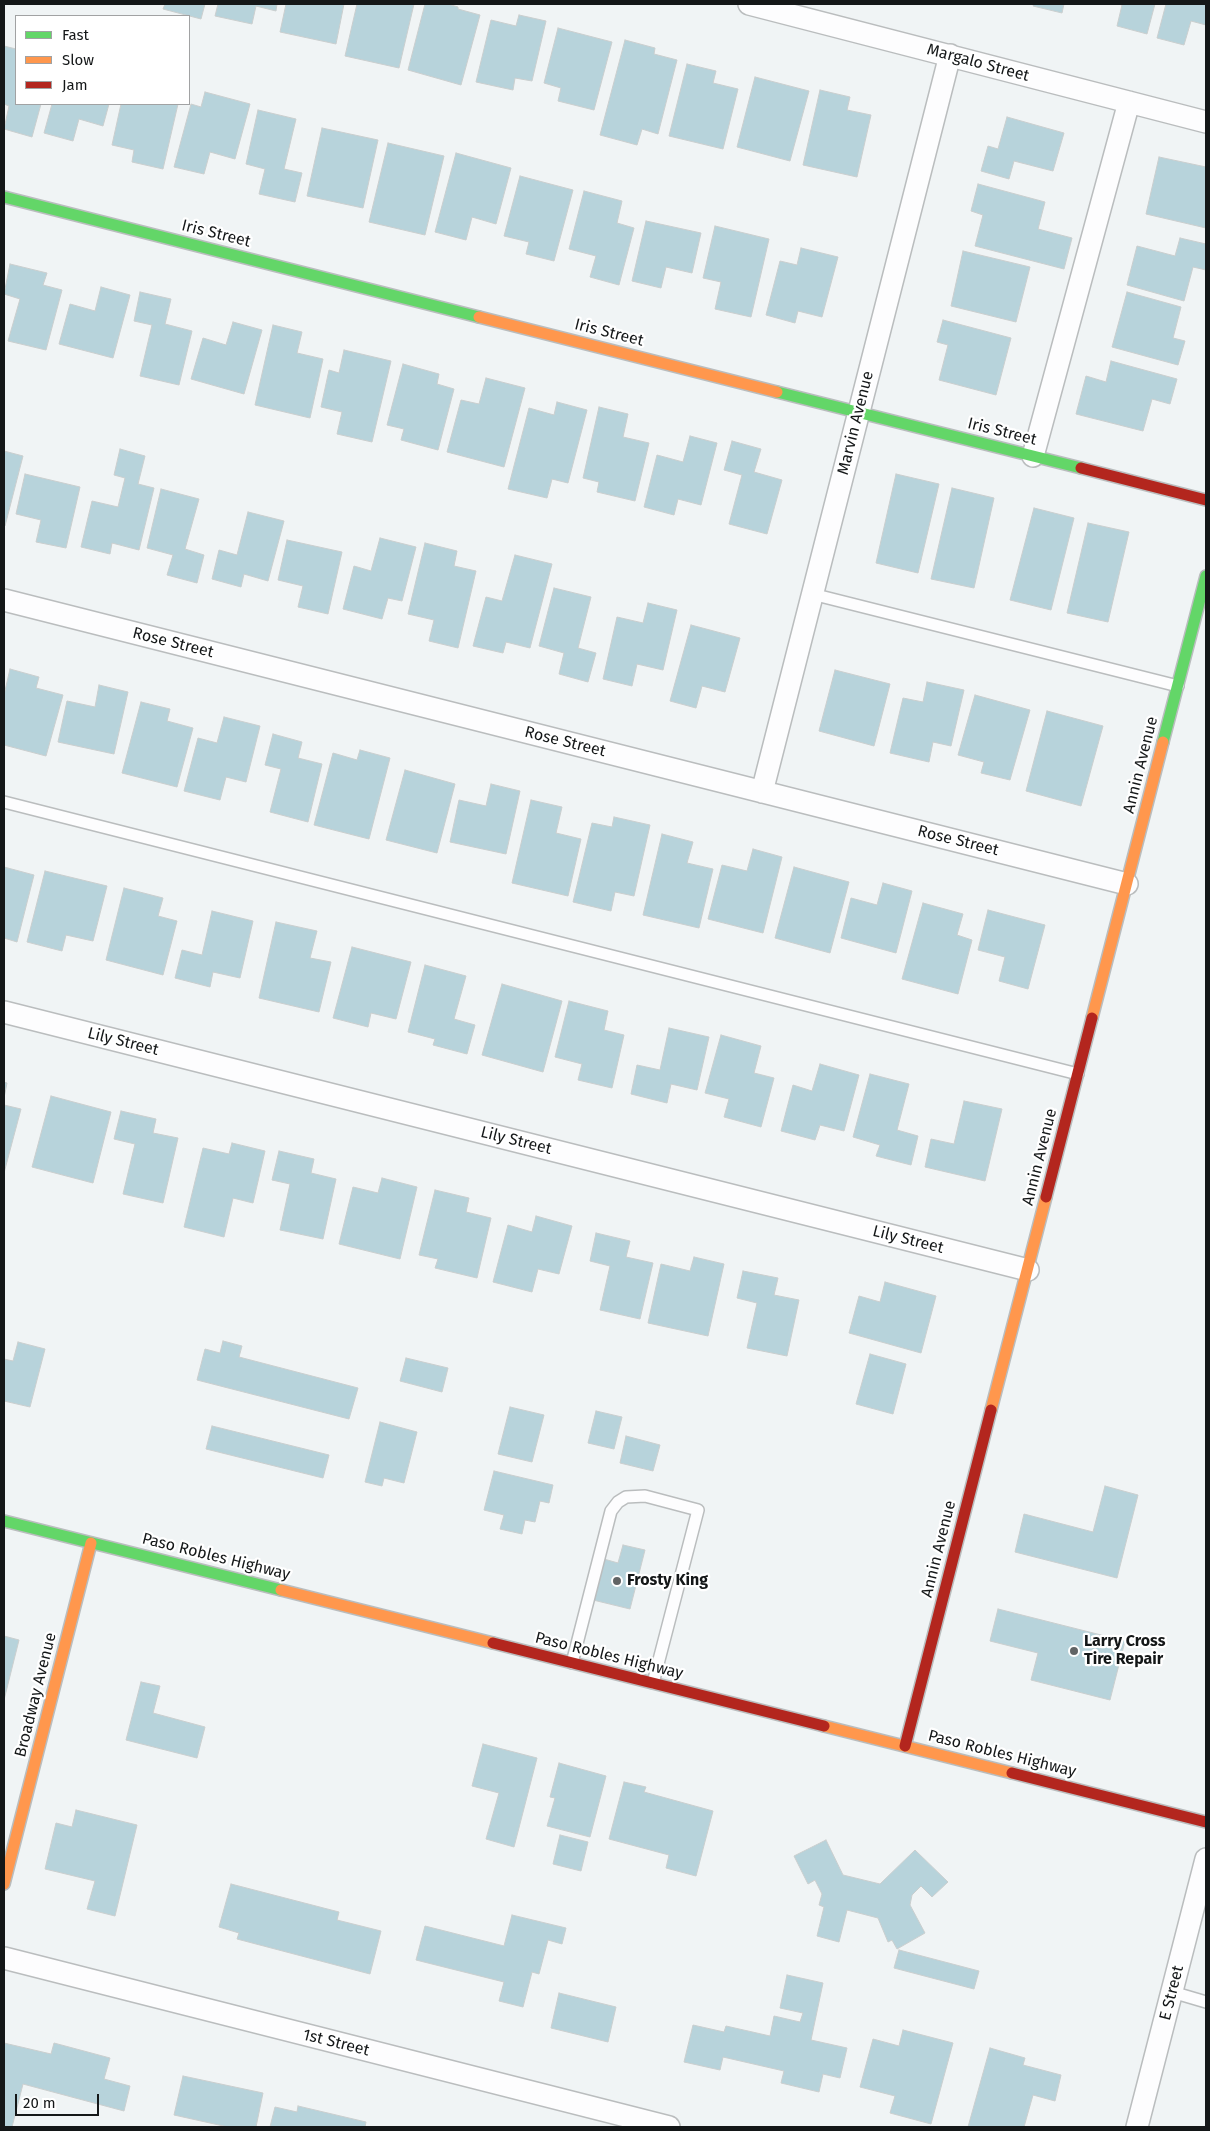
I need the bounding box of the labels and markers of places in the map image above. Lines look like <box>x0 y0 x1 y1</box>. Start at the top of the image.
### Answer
place label: Frosty King <box>627 1571 708 1591</box>
marker: Frosty King <box>611 1575 623 1587</box>
place label: Larry Cross Tire Repair <box>1084 1632 1165 1670</box>
marker: Larry Cross Tire Repair <box>1068 1645 1080 1657</box>

